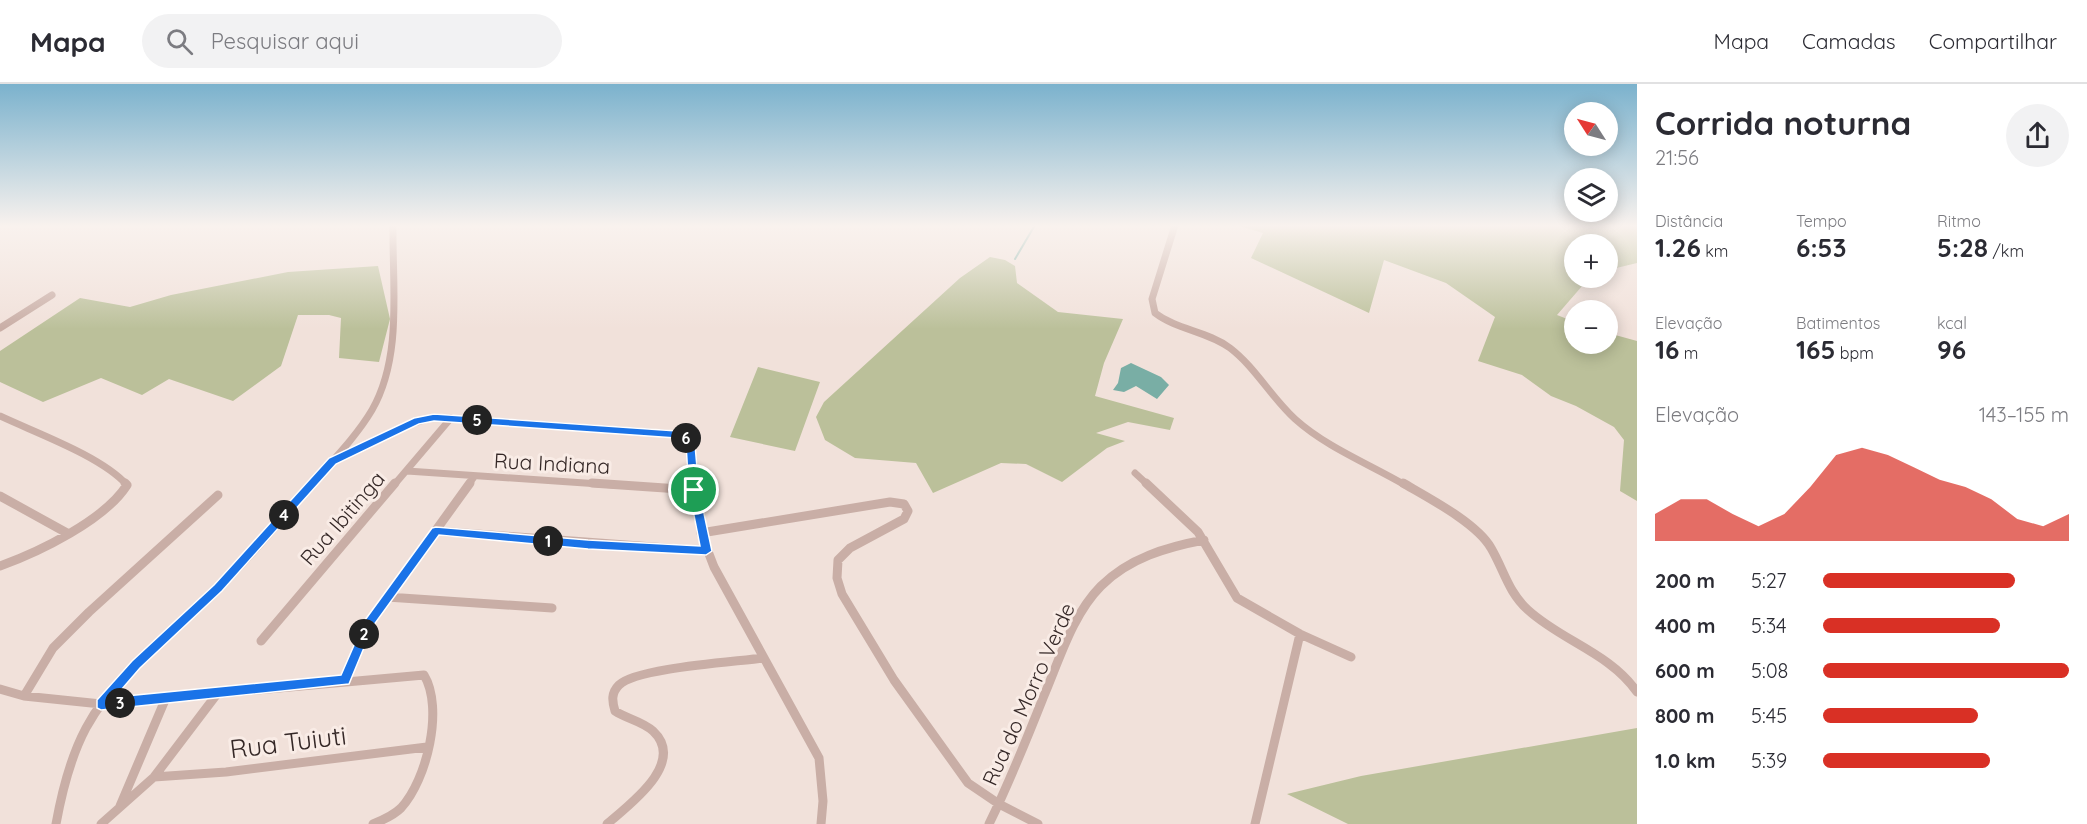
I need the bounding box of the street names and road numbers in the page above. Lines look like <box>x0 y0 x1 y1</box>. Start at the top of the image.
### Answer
street label: Rua Indiana <box>493 447 611 479</box>
street label: Rua Ibitinga <box>294 466 390 570</box>
street label: Rua do Morro Verde <box>976 599 1080 789</box>
street label: Rua Tuiuti <box>228 718 348 766</box>

